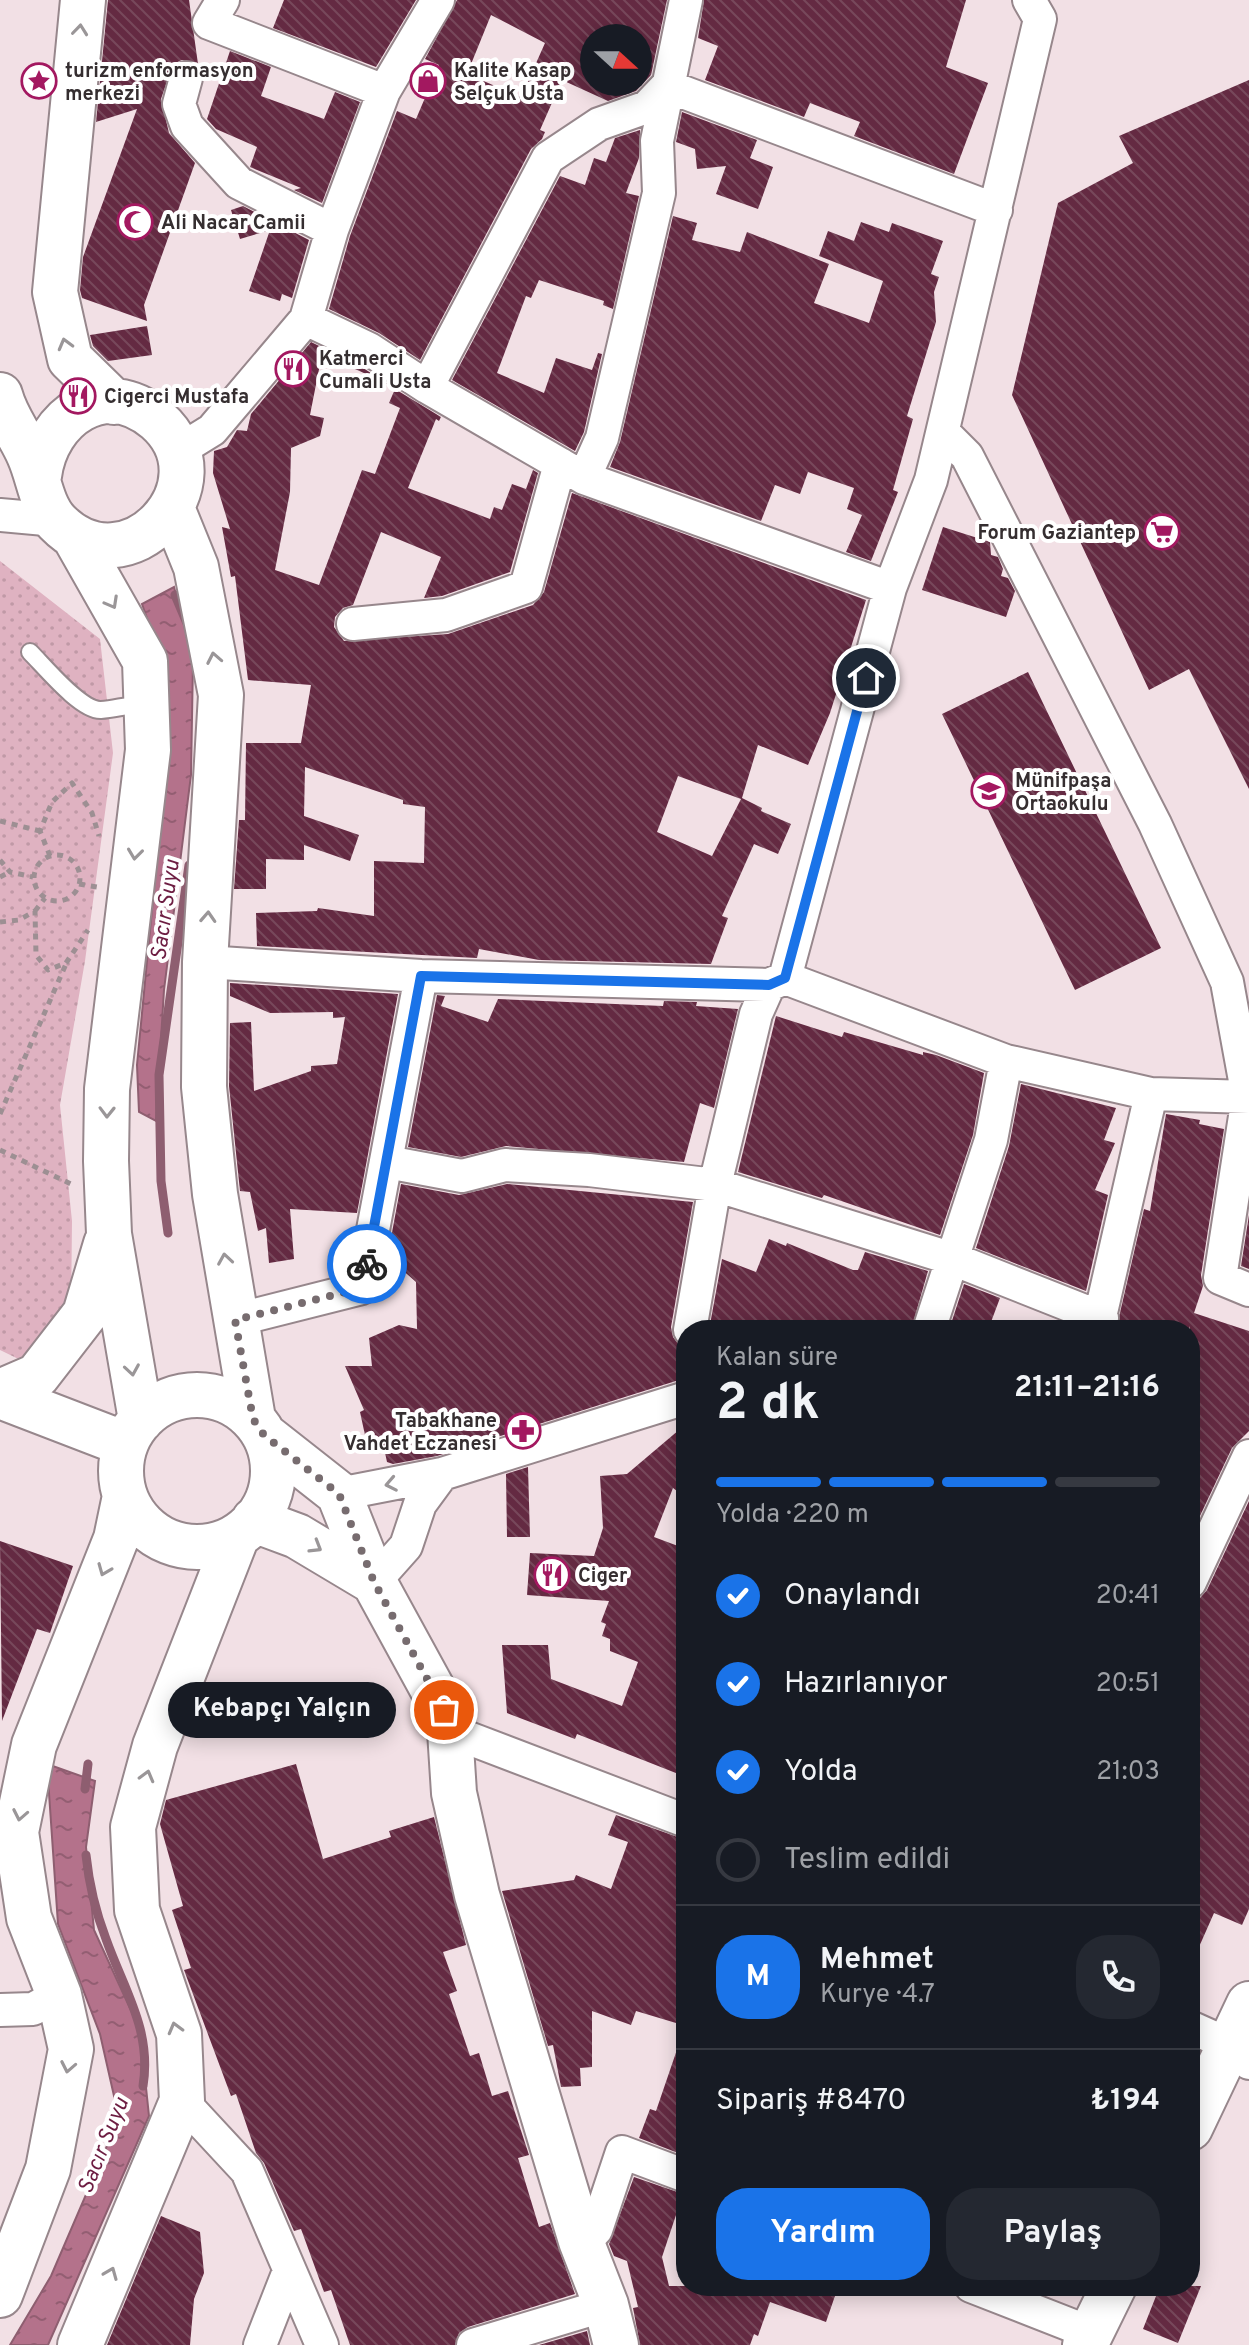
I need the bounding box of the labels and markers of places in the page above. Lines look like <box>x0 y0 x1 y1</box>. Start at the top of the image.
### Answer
place label: turizm enformasyon merkezi <box>65 59 254 108</box>
place label: Kalite Kasap Selçuk Usta <box>454 59 571 108</box>
place icon: turizm enformasyon merkezi <box>20 62 58 100</box>
shop icon: Kalite Kasap Selçuk Usta <box>409 62 447 100</box>
mosque icon: Ali Nacar Camii <box>116 203 154 241</box>
place label: Ali Nacar Camii <box>161 211 306 237</box>
place label: Katmerci Cumali Usta <box>319 347 431 396</box>
restaurant icon: Katmerci Cumali Usta <box>274 350 312 388</box>
restaurant icon: Cigerci Mustafa <box>59 377 97 415</box>
place label: Cigerci Mustafa <box>104 385 249 411</box>
supermarket icon: Forum Gaziantep <box>1143 513 1181 551</box>
place label: Forum Gaziantep <box>978 521 1136 547</box>
pin <box>832 644 900 712</box>
place label: Münifpaşa Ortaokulu <box>1015 769 1111 818</box>
school or university icon: Münifpaşa Ortaokulu <box>970 772 1008 810</box>
place label: Tabakhane Vahdet Eczanesi <box>343 1409 497 1458</box>
pharmacy icon: Tabakhane Vahdet Eczanesi <box>504 1412 542 1450</box>
restaurant icon: Ciger <box>533 1556 571 1594</box>
place label: Ciger <box>578 1564 628 1590</box>
pin <box>410 1676 478 1744</box>
callout: Kebapçı Yalçın <box>168 1682 396 1738</box>

